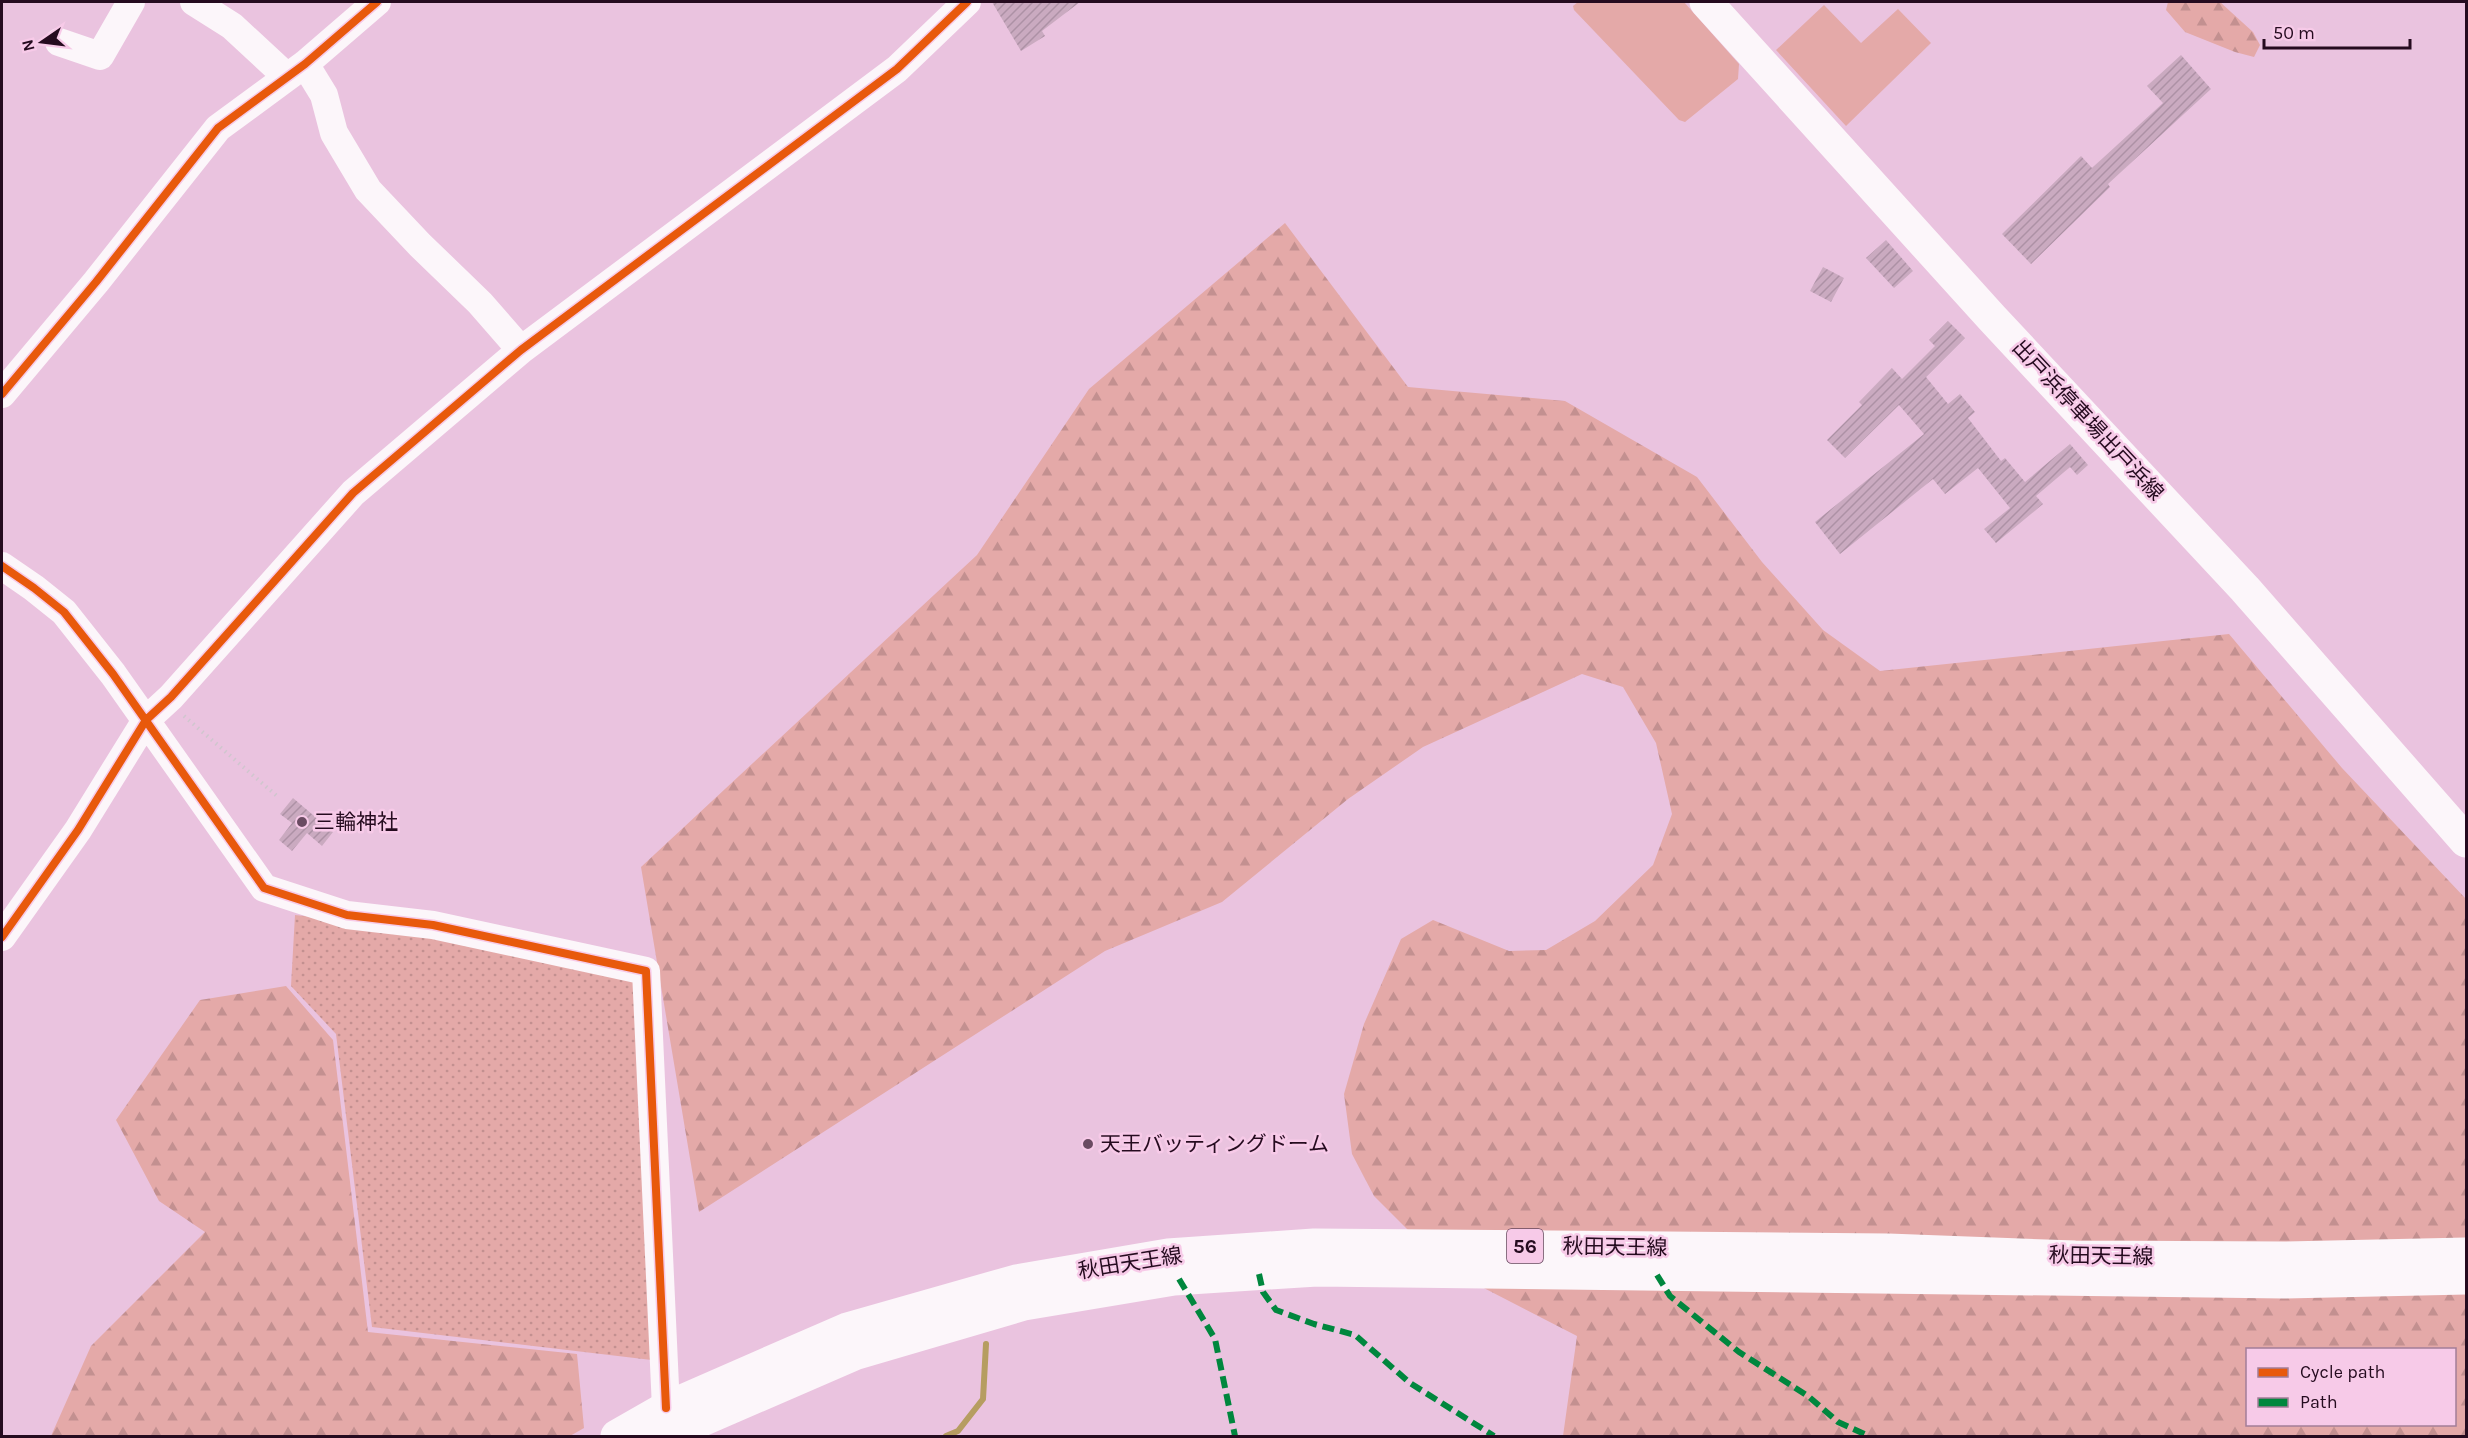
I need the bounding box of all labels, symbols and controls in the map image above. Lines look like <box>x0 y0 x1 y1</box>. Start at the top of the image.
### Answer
north arrow <box>12 12 72 72</box>
scale bar <box>2264 12 2410 50</box>
text: 50 m <box>2273 22 2315 44</box>
text: N <box>17 38 39 53</box>
street label: 出戸浜停車場出戸浜線 <box>2008 335 2168 505</box>
place label: 三輪神社 <box>314 810 398 834</box>
marker: 三輪神社 <box>295 815 309 829</box>
place label: 天王バッティングドーム <box>1100 1132 1329 1156</box>
marker: 天王バッティングドーム <box>1081 1137 1095 1151</box>
road number: 56 <box>1507 1229 1543 1263</box>
street label: 秋田天王線 <box>1562 1234 1668 1260</box>
street label: 秋田天王線 <box>1076 1243 1184 1283</box>
street label: 秋田天王線 <box>2048 1243 2154 1269</box>
legend <box>2246 1348 2456 1426</box>
text: Cycle path <box>2300 1361 2385 1383</box>
text: Path <box>2300 1391 2338 1413</box>

